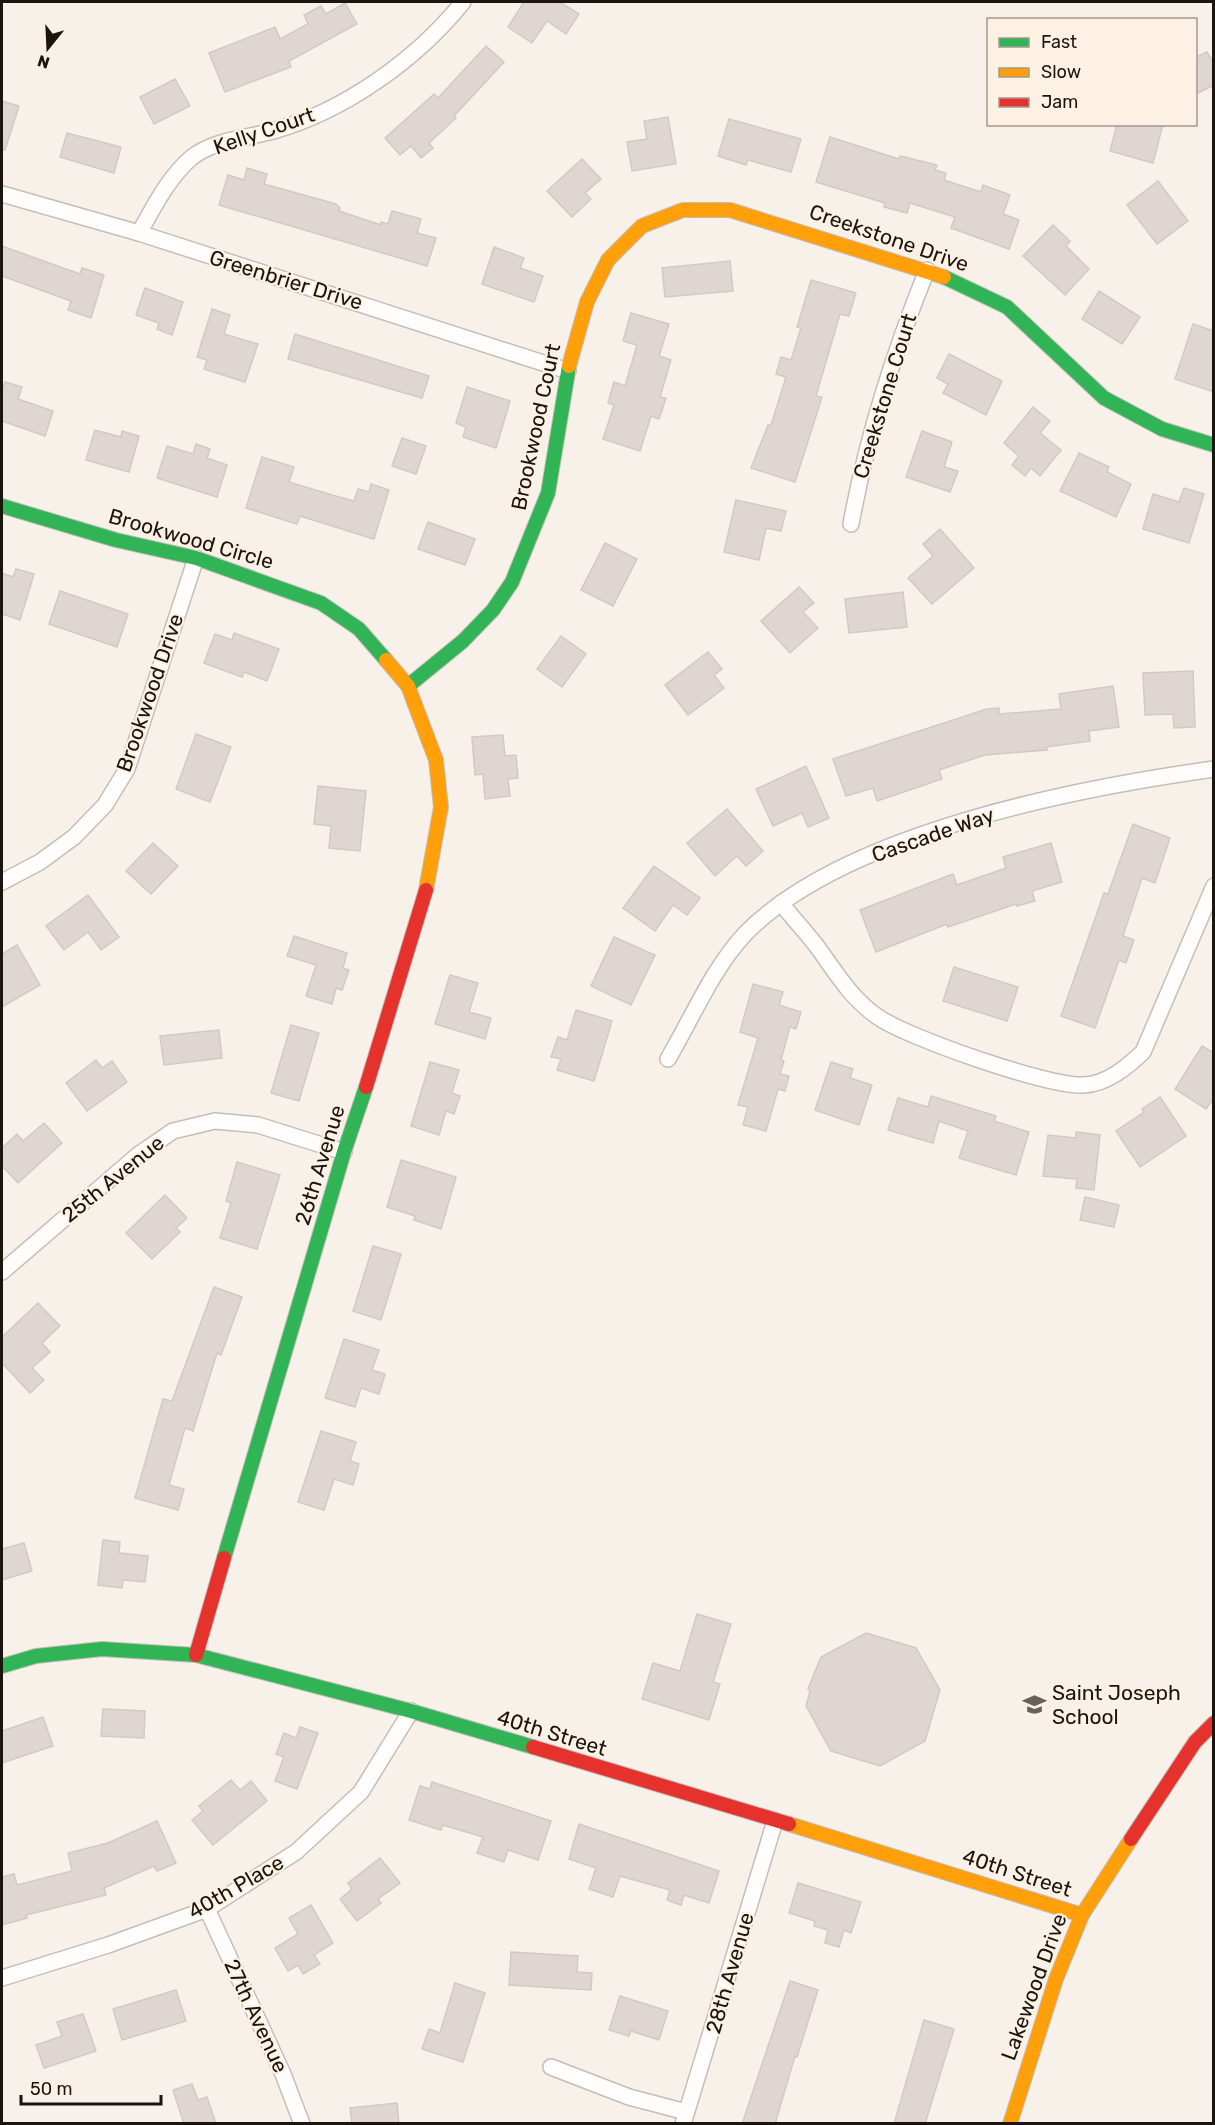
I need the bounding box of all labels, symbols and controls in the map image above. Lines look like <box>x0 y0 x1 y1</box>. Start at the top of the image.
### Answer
north arrow <box>18 18 78 78</box>
legend <box>987 18 1197 126</box>
text: Fast <box>1041 31 1077 53</box>
text: N <box>35 51 52 73</box>
text: Slow <box>1041 61 1081 83</box>
text: Jam <box>1041 91 1078 113</box>
street label: Kelly Court <box>210 102 318 159</box>
street label: Creekstone Drive <box>806 199 972 277</box>
street label: Greenbrier Drive <box>207 244 366 315</box>
street label: Creekstone Court <box>848 310 922 481</box>
street label: Brookwood Court <box>506 341 565 513</box>
street label: Brookwood Circle <box>106 503 276 574</box>
street label: Brookwood Drive <box>111 610 188 775</box>
street label: Cascade Way <box>868 802 998 867</box>
street label: 26th Avenue <box>289 1102 350 1228</box>
street label: 25th Avenue <box>57 1130 169 1227</box>
place label: Saint Joseph School <box>1052 1680 1181 1729</box>
school or university icon: Saint Joseph School <box>1021 1692 1047 1718</box>
street label: 40th Street <box>494 1704 610 1761</box>
street label: 40th Street <box>959 1843 1075 1902</box>
street label: 40th Place <box>184 1849 288 1924</box>
street label: 28th Avenue <box>700 1909 759 2036</box>
street label: Lakewood Drive <box>995 1910 1072 2063</box>
street label: 27th Avenue <box>219 1955 294 2076</box>
scale bar <box>21 2068 160 2106</box>
text: 50 m <box>30 2078 73 2100</box>

